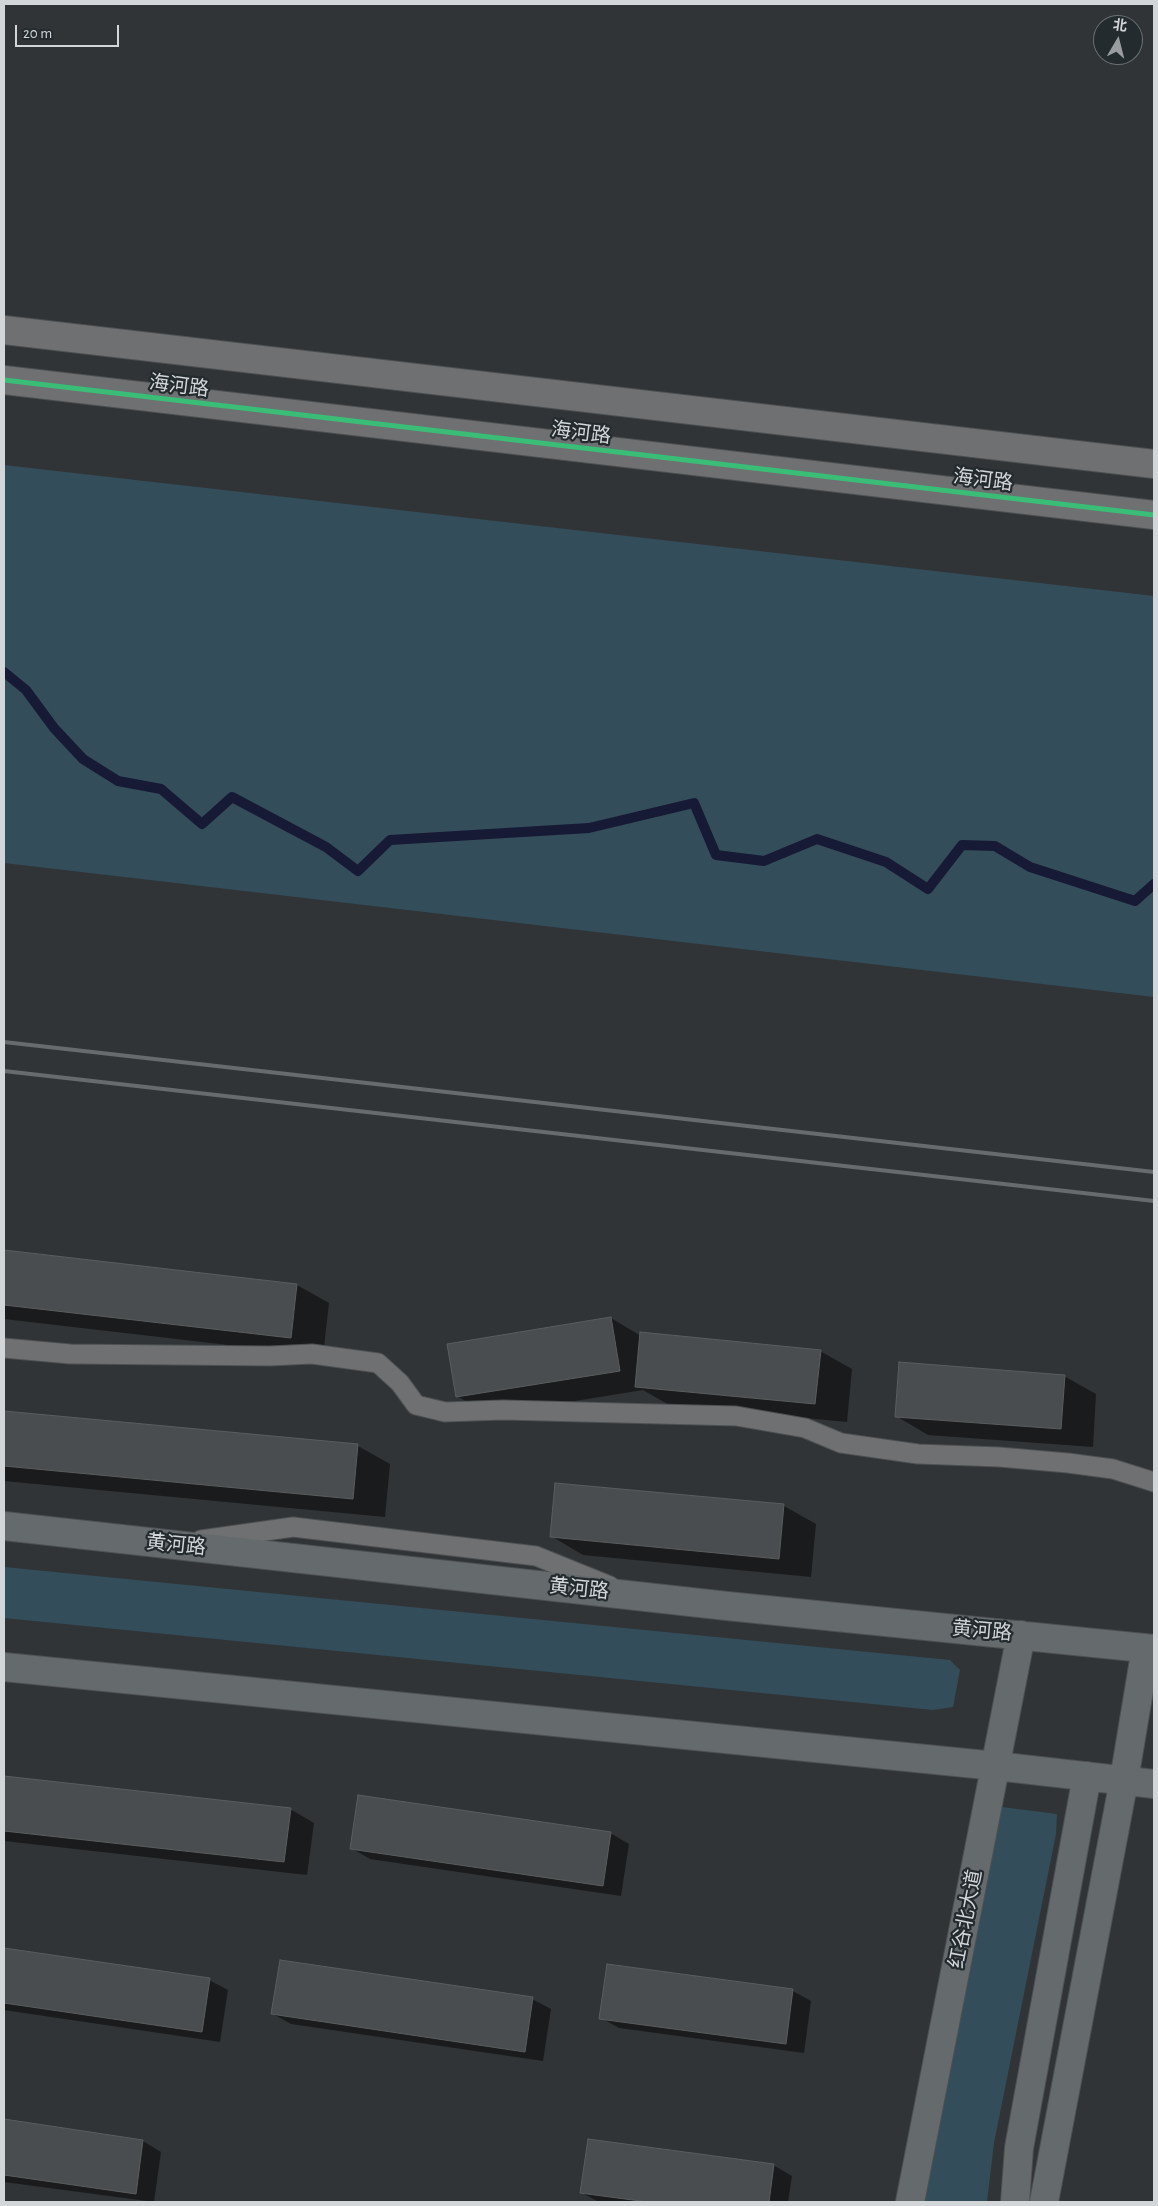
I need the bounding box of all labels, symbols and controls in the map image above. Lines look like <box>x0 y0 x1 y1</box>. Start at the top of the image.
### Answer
scale bar <box>18 15 121 47</box>
north arrow <box>1093 15 1143 65</box>
text: 北 <box>1112 18 1128 34</box>
text: 20 m <box>23 26 52 41</box>
street label: 海河路 <box>148 370 210 402</box>
street label: 海河路 <box>550 417 612 449</box>
street label: 海河路 <box>952 464 1014 496</box>
street label: 黄河路 <box>145 1530 207 1560</box>
street label: 黄河路 <box>548 1574 610 1604</box>
street label: 黄河路 <box>951 1616 1013 1646</box>
street label: 红谷北大道 <box>945 1868 987 1970</box>

